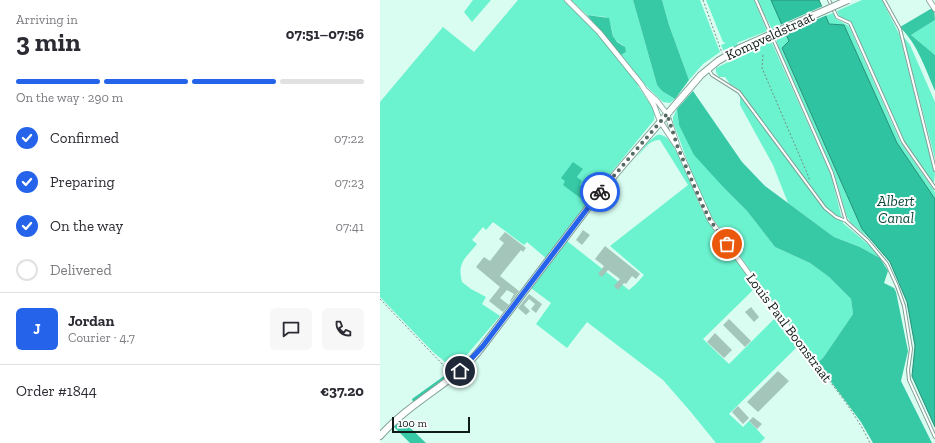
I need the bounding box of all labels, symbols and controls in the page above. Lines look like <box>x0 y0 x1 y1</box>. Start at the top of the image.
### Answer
street label: Kompveldstraat <box>723 8 818 64</box>
text: Arriving in <box>16 12 78 27</box>
text: 07:51–07:56 <box>286 25 364 43</box>
text: 3 min <box>16 26 81 58</box>
text: On the way · 290 m <box>16 90 123 105</box>
icon: check <box>16 127 38 149</box>
text: Confirmed <box>50 129 119 147</box>
text: 07:22 <box>334 131 364 146</box>
icon: check <box>16 171 38 193</box>
courier <box>580 172 620 212</box>
text: Preparing <box>50 173 115 191</box>
text: 07:23 <box>334 175 364 190</box>
icon: bike <box>589 181 611 203</box>
water label: Albert Canal <box>876 192 915 227</box>
icon: check <box>16 215 38 237</box>
text: On the way <box>50 217 123 235</box>
text: 07:41 <box>335 219 364 234</box>
pin <box>710 227 744 261</box>
icon: bag <box>716 233 738 255</box>
text: Delivered <box>50 261 112 279</box>
street label: Louis Paul Boonstraat <box>742 270 836 387</box>
button: chat <box>270 308 312 350</box>
button: phone <box>322 308 364 350</box>
text: Jordan <box>68 312 114 330</box>
text: J <box>33 320 41 338</box>
text: Courier · 4.7 <box>68 330 135 345</box>
pin <box>443 354 477 388</box>
icon: home <box>449 360 471 382</box>
text: Order #1844 <box>16 382 97 400</box>
text: €37.20 <box>320 382 364 400</box>
scale bar <box>392 415 470 434</box>
text: 100 m <box>398 417 427 430</box>

